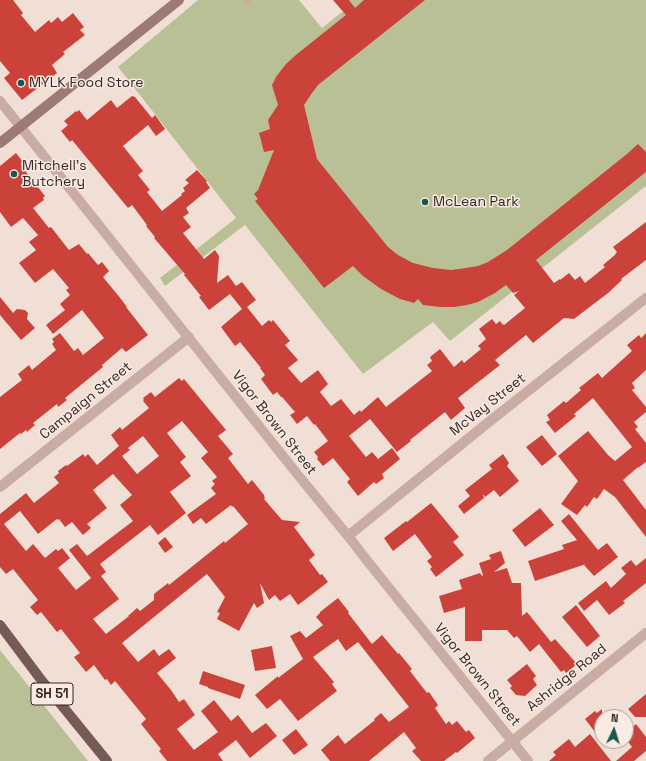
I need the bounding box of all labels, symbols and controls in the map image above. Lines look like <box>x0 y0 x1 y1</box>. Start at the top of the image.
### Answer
place label: MYLK Food Store <box>29 75 144 91</box>
marker: MYLK Food Store <box>16 78 26 88</box>
place label: Mitchell's Butchery <box>22 158 87 190</box>
marker: Mitchell's Butchery <box>9 169 19 179</box>
place label: McLean Park <box>433 194 519 210</box>
marker: McLean Park <box>420 197 430 207</box>
street label: Campaign Street <box>37 359 135 443</box>
street label: Vigor Brown Street <box>228 368 320 478</box>
street label: McVay Street <box>447 370 529 440</box>
street label: Vigor Brown Street <box>430 620 524 730</box>
street label: Ashridge Road <box>524 641 610 715</box>
road number: SH 51 <box>31 683 73 705</box>
north arrow <box>594 709 634 749</box>
text: N <box>611 711 619 725</box>

